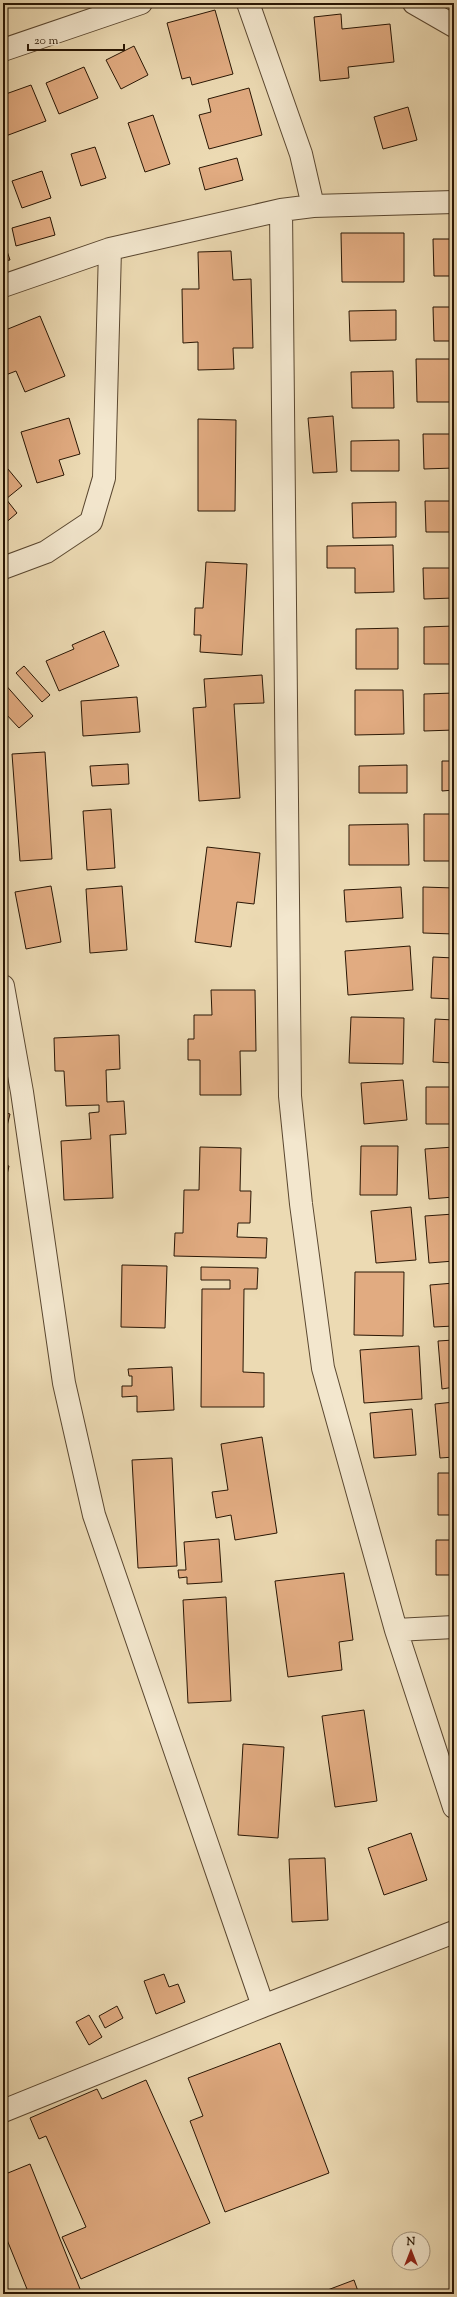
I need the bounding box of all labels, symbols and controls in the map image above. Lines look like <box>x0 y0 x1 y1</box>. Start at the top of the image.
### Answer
scale bar <box>28 26 124 52</box>
text: 20 m <box>34 32 59 50</box>
north arrow <box>391 2231 431 2271</box>
text: N <box>406 2234 416 2250</box>

